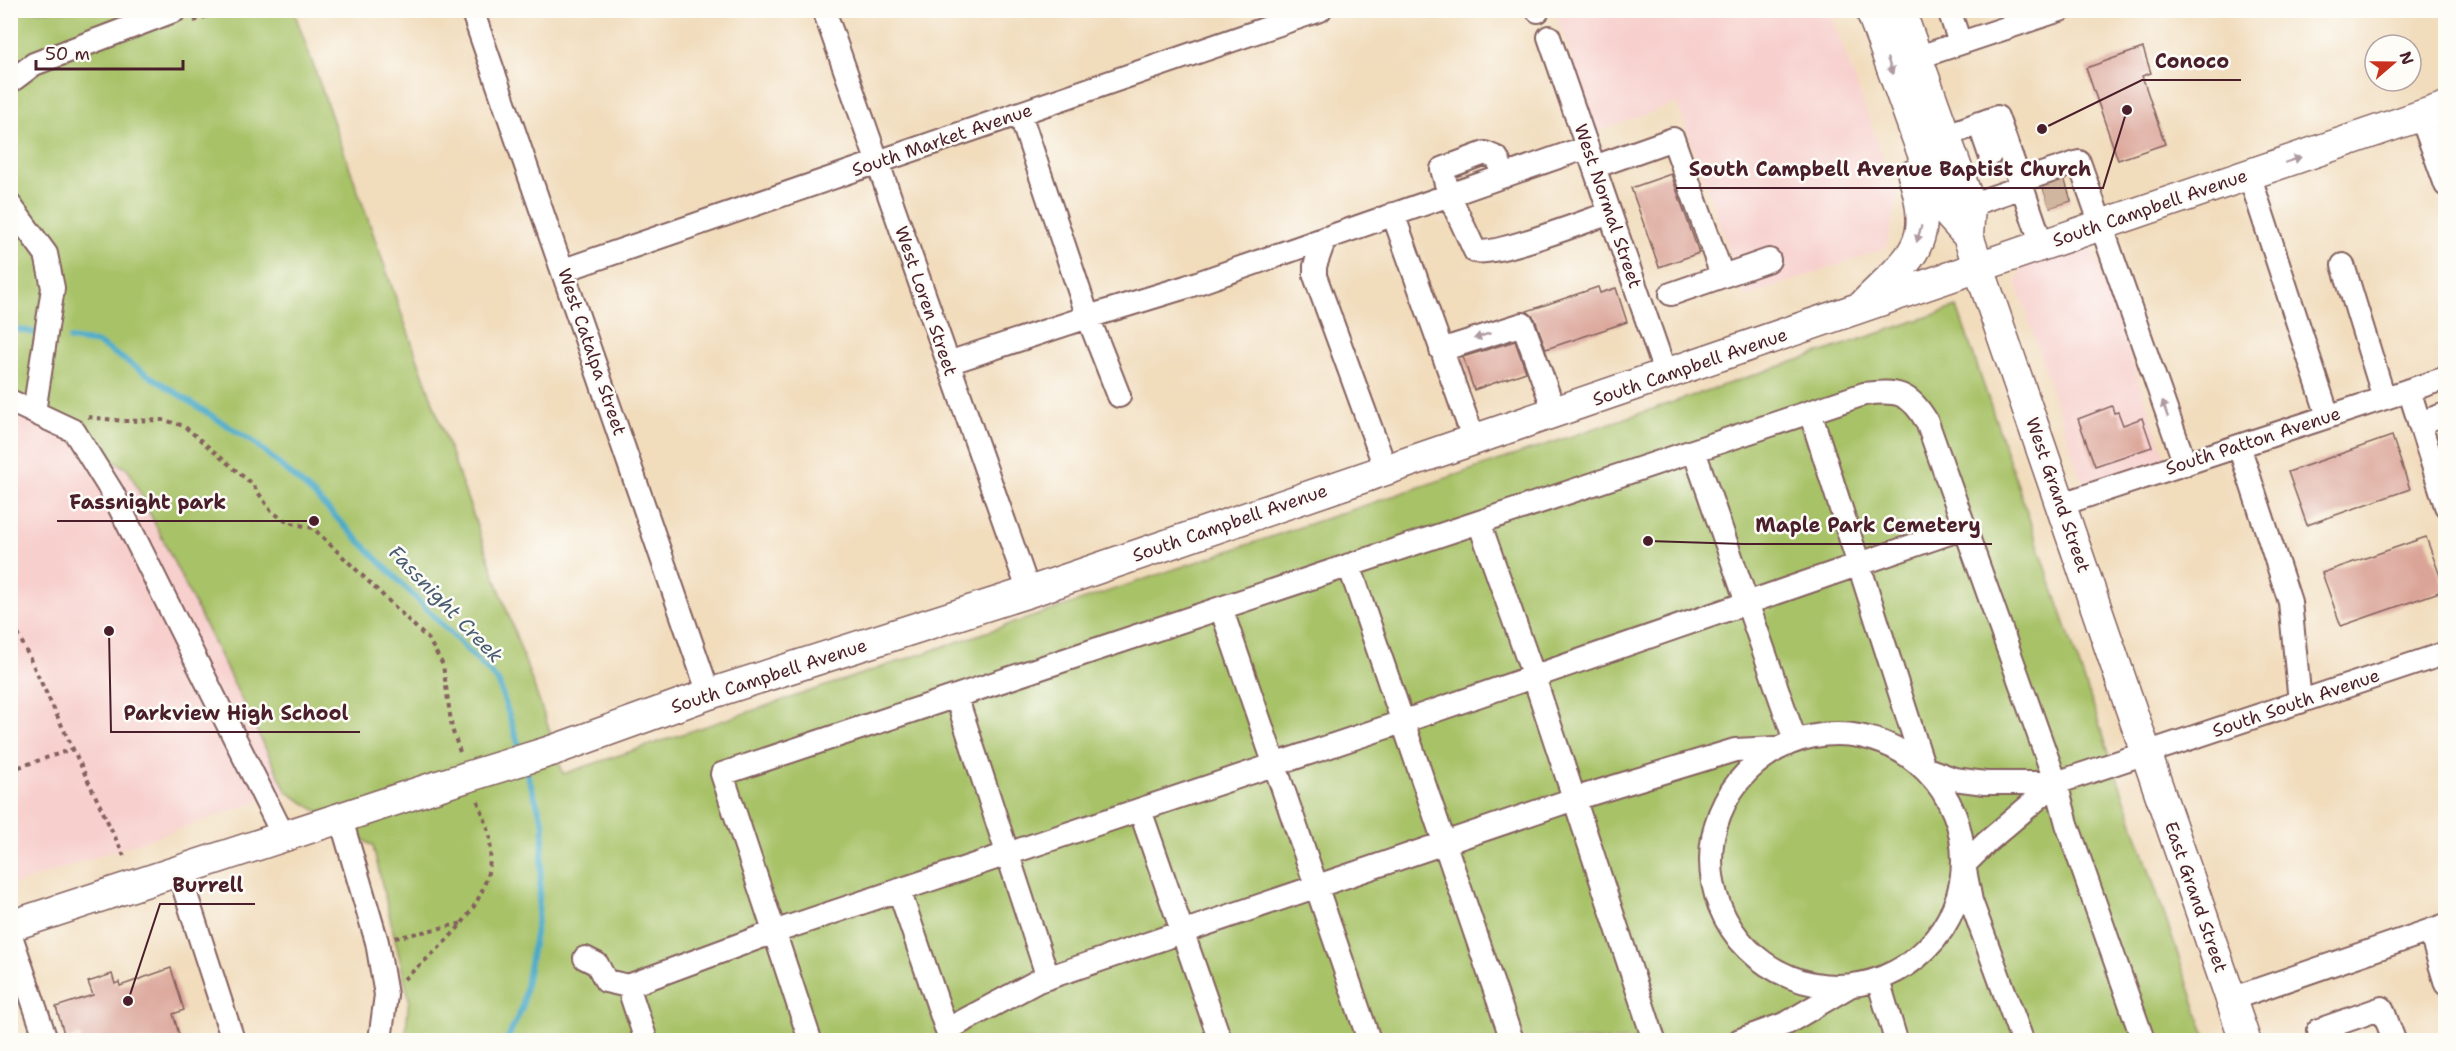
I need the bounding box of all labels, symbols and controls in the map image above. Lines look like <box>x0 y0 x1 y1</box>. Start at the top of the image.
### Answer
scale bar <box>36 33 183 71</box>
north arrow <box>2363 33 2423 93</box>
text: 50 m <box>45 42 90 66</box>
callout: Conoco <box>2142 42 2241 80</box>
text: Conoco <box>2155 48 2229 74</box>
text: N <box>2395 48 2419 68</box>
one-way arrow <box>1886 57 1895 75</box>
street label: South Market Avenue <box>849 98 1035 182</box>
street label: West Normal Street <box>1569 121 1647 292</box>
callout: South Campbell Avenue Baptist Church <box>1676 150 2103 188</box>
one-way arrow <box>2284 154 2302 164</box>
text: South Campbell Avenue Baptist Church <box>1689 156 2091 182</box>
street label: South Campbell Avenue <box>2049 163 2251 253</box>
street label: West Loren Street <box>889 223 963 379</box>
one-way arrow <box>1914 225 1924 244</box>
street label: West Catalpa Street <box>552 265 632 439</box>
street label: South Campbell Avenue <box>1589 322 1791 412</box>
one-way arrow <box>1473 332 1491 342</box>
one-way arrow <box>2160 400 2170 418</box>
street label: South Patton Avenue <box>2162 401 2344 481</box>
street label: West Grand Street <box>2020 414 2096 576</box>
street label: South Campbell Avenue <box>1129 478 1331 568</box>
callout: Fassnight park <box>57 483 238 521</box>
text: Fassnight park <box>70 489 226 515</box>
callout: Maple Park Cemetery <box>1743 506 1992 544</box>
text: Maple Park Cemetery <box>1755 512 1981 538</box>
water label: Fassnight Creek <box>383 540 509 669</box>
street label: South Campbell Avenue <box>668 633 870 719</box>
street label: South South Avenue <box>2209 663 2383 743</box>
callout: Parkview High School <box>111 694 360 732</box>
text: Parkview High School <box>124 700 348 726</box>
street label: East Grand Street <box>2159 818 2233 976</box>
callout: Burrell <box>160 866 255 904</box>
text: Burrell <box>173 872 243 898</box>

